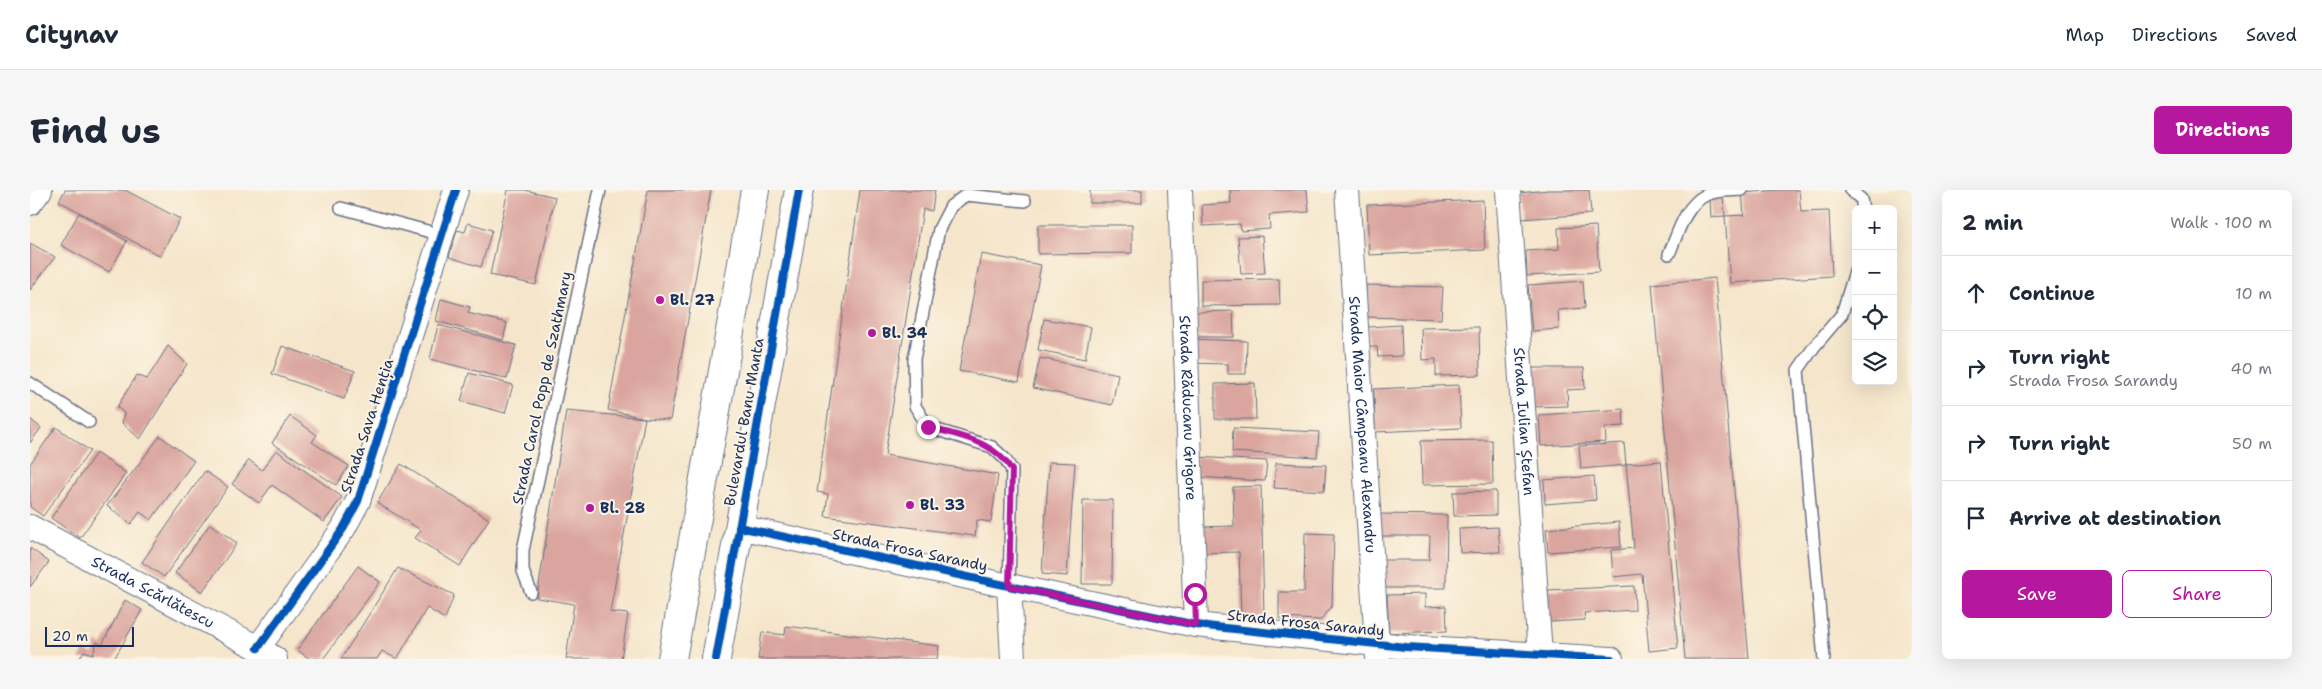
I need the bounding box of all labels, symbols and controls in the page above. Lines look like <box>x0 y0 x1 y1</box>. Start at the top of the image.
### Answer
text: Citynav <box>25 19 119 51</box>
text: Map <box>2066 23 2104 47</box>
text: Directions <box>2132 23 2218 47</box>
text: Saved <box>2246 23 2297 47</box>
button: Directions <box>2154 106 2292 154</box>
text: Find us <box>30 107 161 154</box>
map controls <box>1852 205 1897 385</box>
button: + <box>1852 205 1897 250</box>
text: 2 min <box>1962 209 2023 237</box>
text: Walk · 100 m <box>2170 212 2272 233</box>
button: − <box>1852 250 1897 295</box>
street label: Strada Carol Popp de Szathmary <box>507 270 577 506</box>
icon: ahead <box>1962 279 1990 307</box>
text: Continue <box>2009 281 2095 306</box>
text: 10 m <box>2235 283 2272 304</box>
place label: Bl. 27 <box>670 290 715 310</box>
marker: Bl. 27 <box>654 294 666 306</box>
street label: Strada Maior Câmpeanu Alexandru <box>1344 295 1381 554</box>
button: locate <box>1852 295 1897 340</box>
street label: Strada Răducanu Grigore <box>1175 315 1201 501</box>
place label: Bl. 34 <box>882 323 928 343</box>
marker: Bl. 34 <box>866 327 878 339</box>
street label: Bulevardul Banu Manta <box>719 336 769 508</box>
button: layers <box>1852 340 1897 385</box>
text: Turn right <box>2009 345 2110 370</box>
street label: Strada Iulian Ștefan <box>1509 347 1539 496</box>
icon: right <box>1962 354 1990 382</box>
street label: Strada Sava Henția <box>336 355 399 496</box>
text: 40 m <box>2230 358 2272 379</box>
text: Strada Frosa Sarandy <box>2009 370 2178 391</box>
route end <box>917 416 940 439</box>
icon: right <box>1962 429 1990 457</box>
text: Turn right <box>2009 431 2110 456</box>
text: 50 m <box>2232 433 2272 454</box>
place label: Bl. 33 <box>920 495 965 515</box>
place label: Bl. 28 <box>600 498 645 518</box>
marker: Bl. 33 <box>904 499 916 511</box>
marker: Bl. 28 <box>584 502 596 514</box>
icon: arrive <box>1962 504 1990 532</box>
text: Arrive at destination <box>2009 506 2221 531</box>
street label: Strada Frosa Sarandy <box>831 524 989 576</box>
street label: Strada Scărlătescu <box>88 551 218 633</box>
button: Save <box>1962 570 2112 618</box>
button: Share <box>2122 570 2272 618</box>
route start <box>1184 583 1207 606</box>
street label: Strada Frosa Sarandy <box>1226 605 1386 641</box>
scale bar <box>45 624 134 647</box>
text: 20 m <box>52 627 88 645</box>

